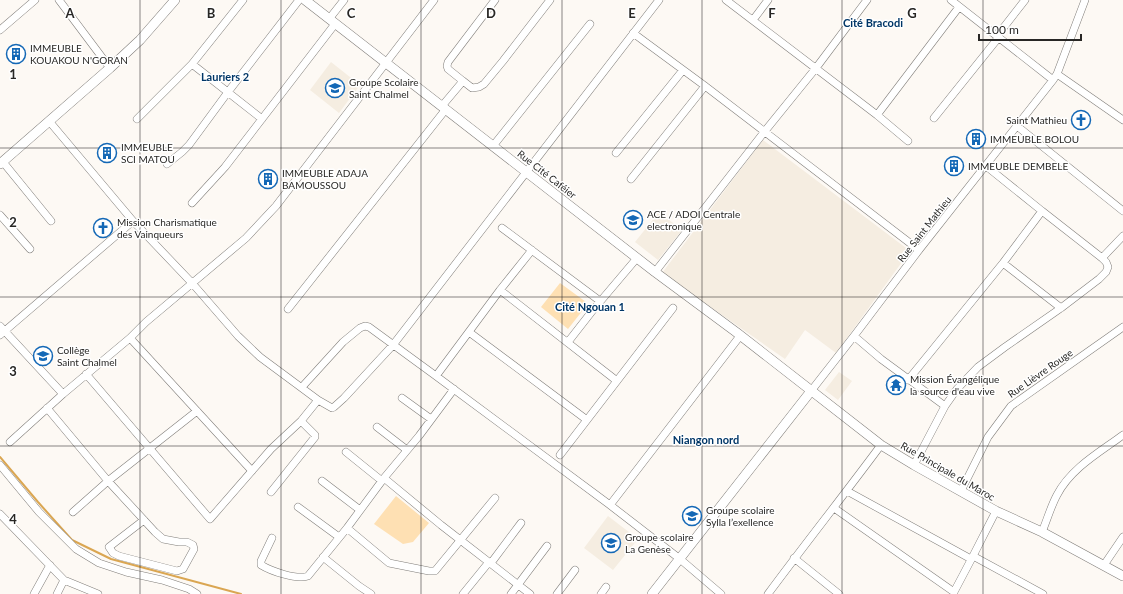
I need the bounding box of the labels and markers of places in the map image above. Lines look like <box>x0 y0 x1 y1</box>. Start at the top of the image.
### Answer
place label: IMMEUBLE KOUAKOU N'GORAN <box>30 42 128 66</box>
building icon: IMMEUBLE KOUAKOU N'GORAN <box>5 43 27 65</box>
place label: Groupe Scolaire Saint Chalmel <box>349 76 419 100</box>
school or university icon: Groupe Scolaire Saint Chalmel <box>324 77 346 99</box>
church icon: Saint Mathieu <box>1070 109 1092 131</box>
place label: Saint Mathieu <box>1006 114 1067 126</box>
building icon: IMMEUBLE BOLOU <box>965 128 987 150</box>
place label: IMMEUBLE BOLOU <box>990 133 1079 145</box>
place label: IMMEUBLE SCI MATOU <box>121 141 175 165</box>
building icon: IMMEUBLE SCI MATOU <box>96 142 118 164</box>
building icon: IMMEUBLE DEMBELE <box>943 155 965 177</box>
place label: IMMEUBLE DEMBELE <box>968 160 1068 172</box>
place label: IMMEUBLE ADAJA BAMOUSSOU <box>282 167 368 191</box>
building icon: IMMEUBLE ADAJA BAMOUSSOU <box>257 168 279 190</box>
place label: ACE / ADOI Centrale electronique <box>647 208 740 232</box>
school or university icon: ACE / ADOI Centrale electronique <box>622 209 644 231</box>
place label: Mission Charismatique des Vainqueurs <box>117 216 217 240</box>
church icon: Mission Charismatique des Vainqueurs <box>92 217 114 239</box>
place label: Collège Saint Chalmel <box>57 344 117 368</box>
school or university icon: Collège Saint Chalmel <box>32 345 54 367</box>
place label: Mission Évangélique la source d'eau vive <box>910 373 999 397</box>
temple icon: Mission Évangélique la source d'eau vive <box>885 374 907 396</box>
place label: Groupe scolaire Sylla l’exellence <box>706 504 774 528</box>
school or university icon: Groupe scolaire Sylla l’exellence <box>681 505 703 527</box>
place label: Groupe scolaire La Genèse <box>625 531 693 555</box>
school or university icon: Groupe scolaire La Genèse <box>600 532 622 554</box>

